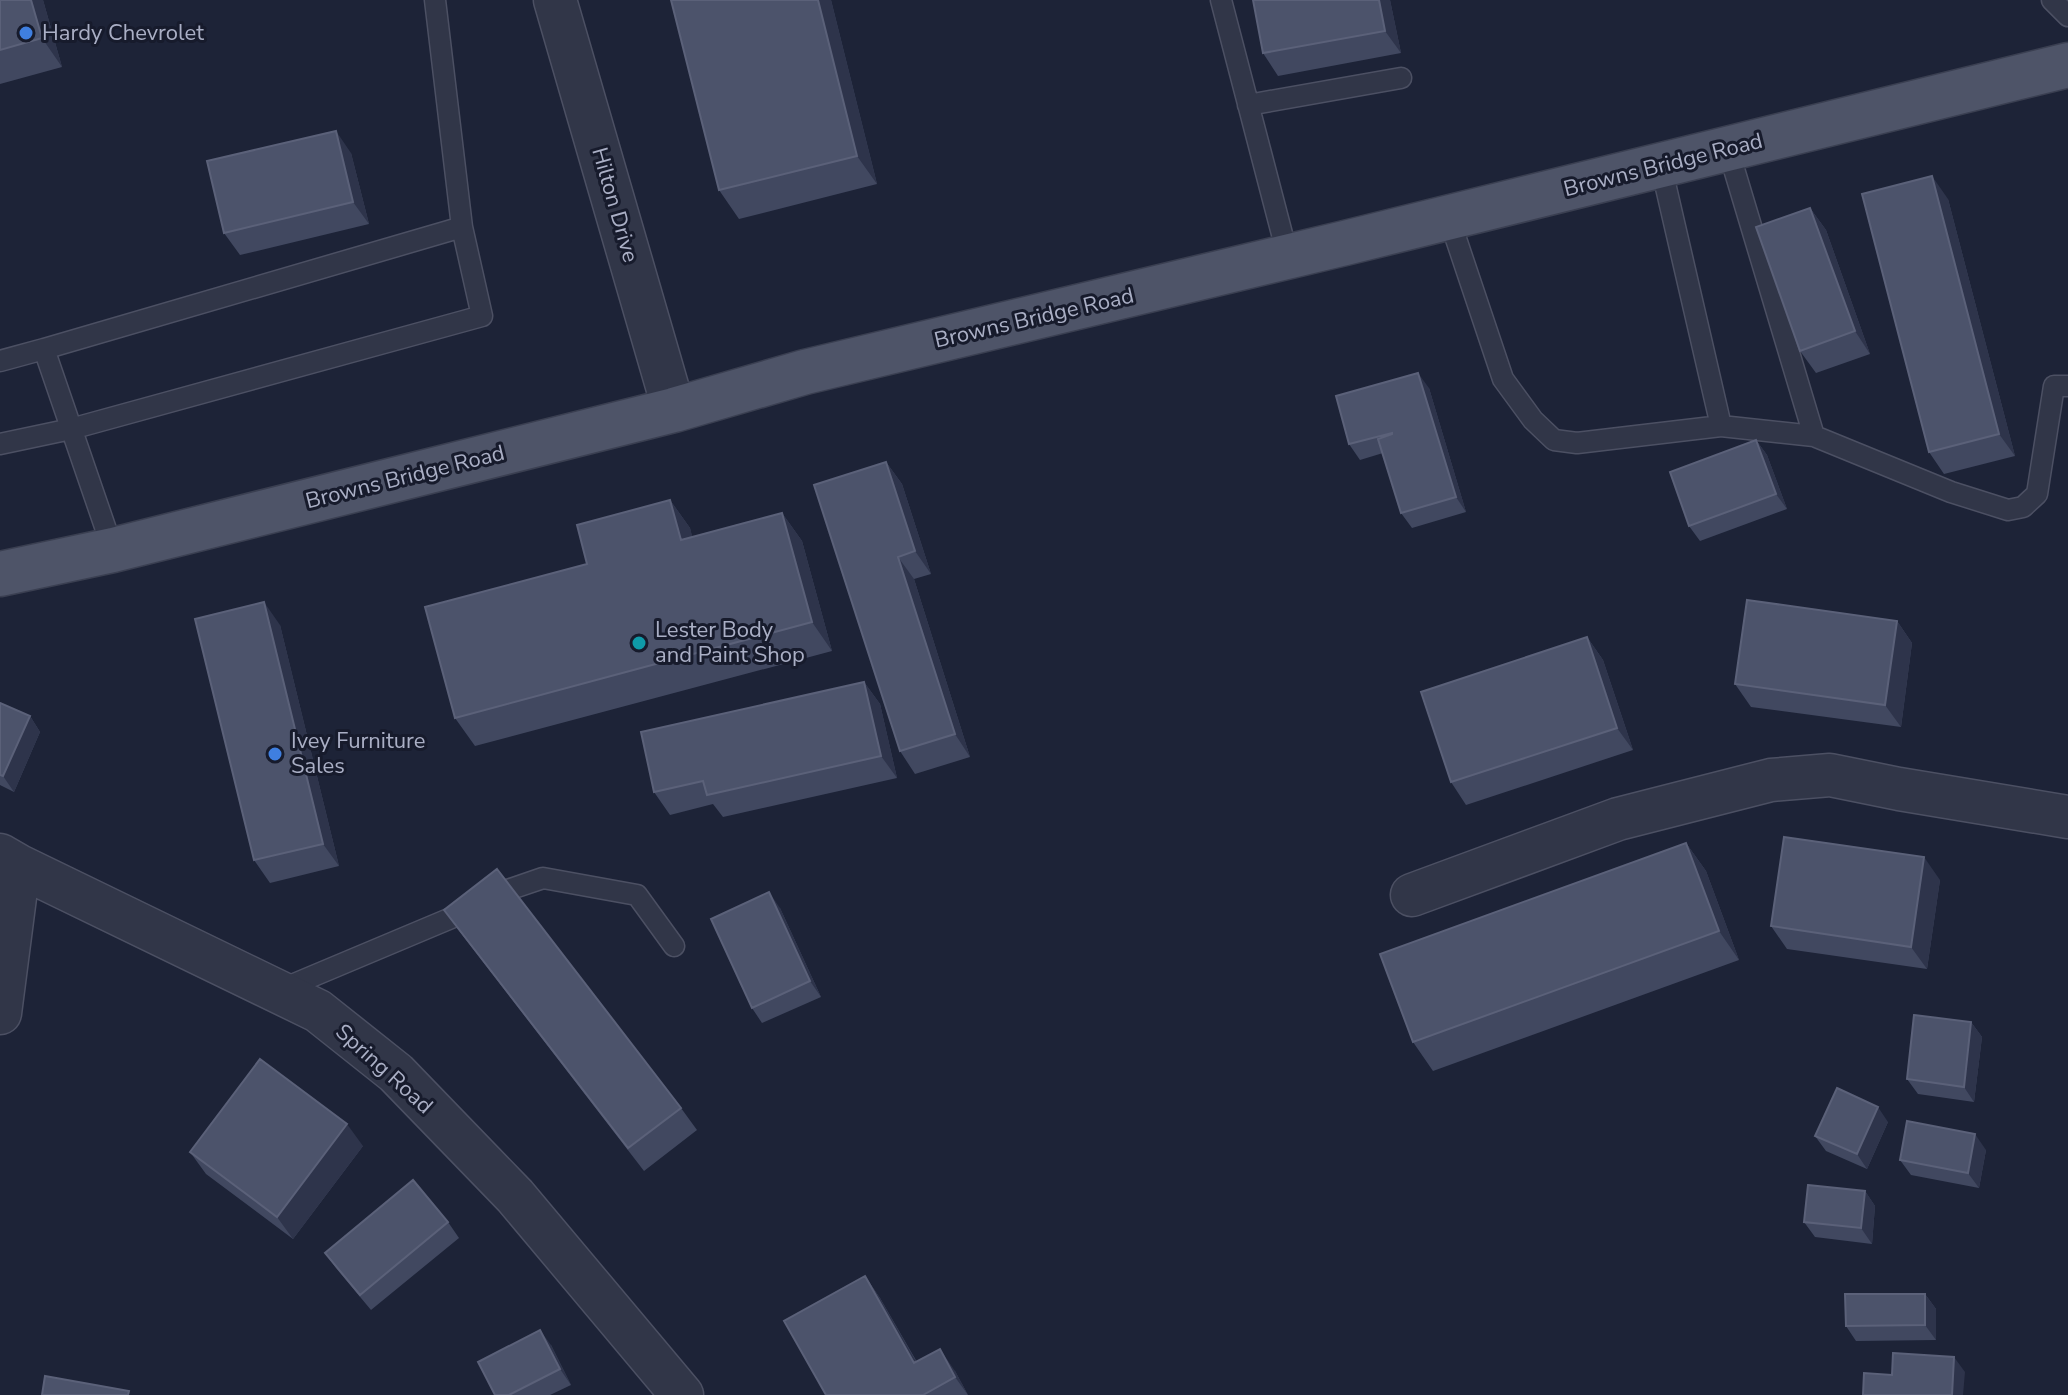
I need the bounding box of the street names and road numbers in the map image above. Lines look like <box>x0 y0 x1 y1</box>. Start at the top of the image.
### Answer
street label: Browns Bridge Road <box>1560 126 1766 204</box>
street label: Hilton Drive <box>584 144 646 266</box>
street label: Browns Bridge Road <box>931 280 1137 356</box>
street label: Browns Bridge Road <box>302 438 508 516</box>
street label: Spring Road <box>329 1017 439 1121</box>

